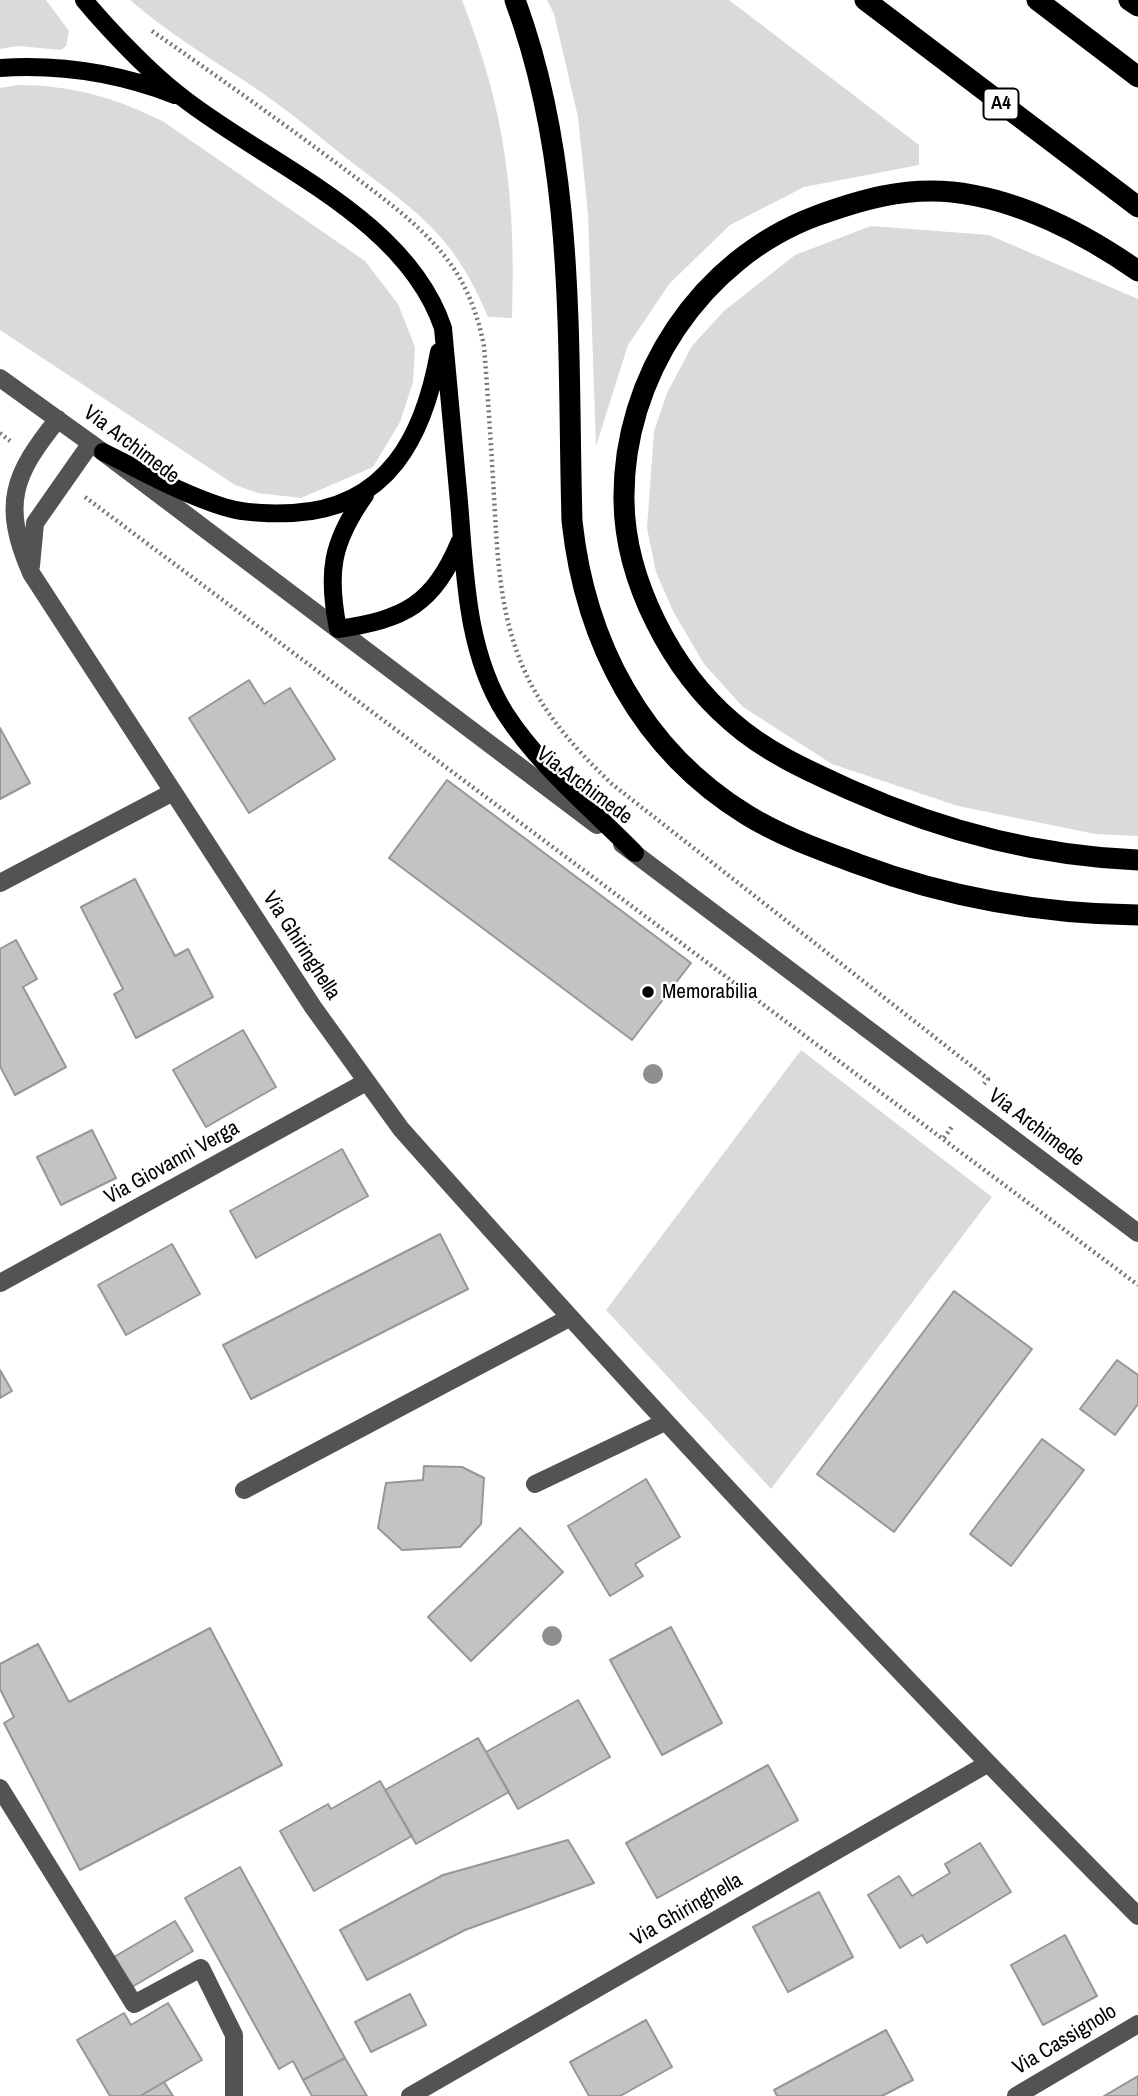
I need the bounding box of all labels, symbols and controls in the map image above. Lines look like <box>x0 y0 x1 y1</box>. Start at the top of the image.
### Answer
road number: A4 <box>984 88 1018 120</box>
street label: Via Archimede <box>78 401 184 489</box>
street label: Via Archimede <box>531 742 637 830</box>
street label: Via Ghiringhella <box>257 887 345 1005</box>
place label: Memorabilia <box>662 979 758 1005</box>
marker: Memorabilia <box>640 984 656 1000</box>
street label: Via Archimede <box>983 1084 1089 1172</box>
street label: Via Giovanni Verga <box>100 1116 244 1210</box>
street label: Via Ghiringhella <box>627 1868 747 1952</box>
street label: Via Cassignolo <box>1009 1999 1121 2081</box>

